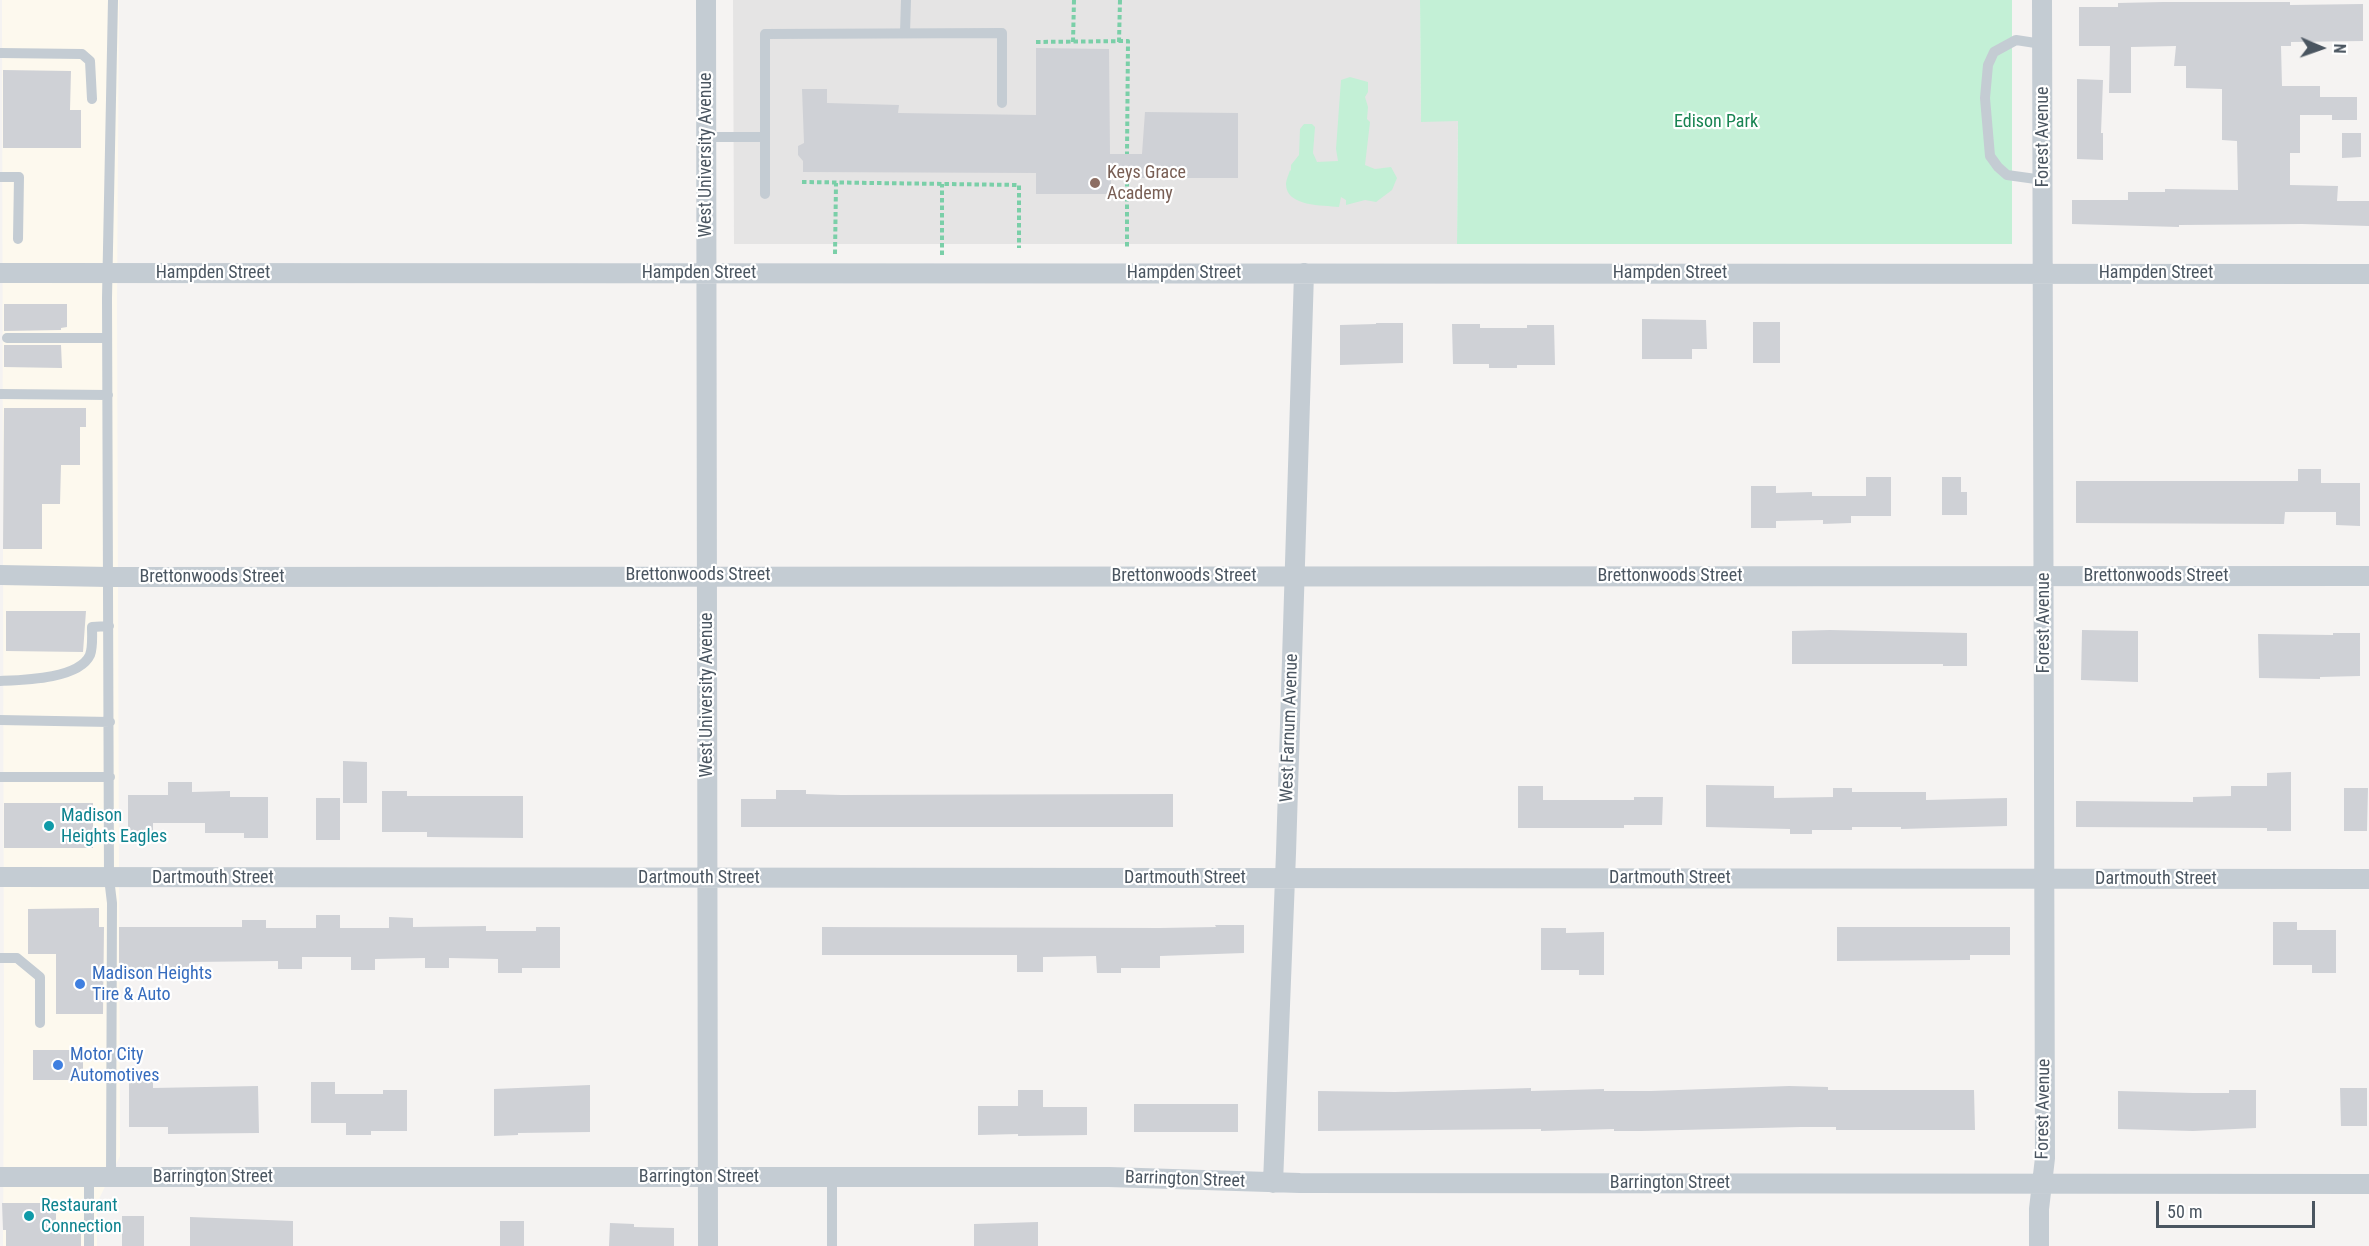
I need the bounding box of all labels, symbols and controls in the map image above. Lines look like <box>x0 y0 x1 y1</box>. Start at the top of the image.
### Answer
north arrow <box>2291 18 2351 78</box>
text: N <box>2330 43 2349 54</box>
street label: West University Avenue <box>695 72 717 238</box>
street label: Forest Avenue <box>2032 87 2054 187</box>
park label: Edison Park <box>1674 111 1758 133</box>
place label: Keys Grace Academy <box>1107 162 1186 204</box>
marker: Keys Grace Academy <box>1088 176 1102 190</box>
street label: Hampden Street <box>156 262 270 284</box>
street label: Hampden Street <box>642 262 756 284</box>
street label: Hampden Street <box>1127 262 1241 284</box>
street label: Hampden Street <box>1613 262 1727 284</box>
street label: Hampden Street <box>2099 262 2213 284</box>
street label: Brettonwoods Street <box>625 564 771 586</box>
street label: Brettonwoods Street <box>1111 565 1257 587</box>
street label: Brettonwoods Street <box>1597 565 1743 587</box>
street label: Brettonwoods Street <box>2083 565 2229 587</box>
street label: Brettonwoods Street <box>139 566 285 588</box>
street label: Forest Avenue <box>2033 573 2055 673</box>
street label: West University Avenue <box>696 612 718 778</box>
street label: West Farnum Avenue <box>1277 653 1303 803</box>
place label: Madison Heights Eagles <box>61 805 167 848</box>
marker: Madison Heights Eagles <box>42 819 56 833</box>
street label: Dartmouth Street <box>152 867 274 889</box>
street label: Dartmouth Street <box>638 867 760 889</box>
street label: Dartmouth Street <box>1124 867 1246 889</box>
street label: Dartmouth Street <box>1609 867 1731 889</box>
street label: Dartmouth Street <box>2095 868 2217 890</box>
place label: Madison Heights Tire & Auto <box>92 963 212 1006</box>
marker: Madison Heights Tire & Auto <box>73 977 87 991</box>
place label: Motor City Automotives <box>70 1044 159 1086</box>
marker: Motor City Automotives <box>51 1058 65 1072</box>
street label: Forest Avenue <box>2032 1058 2056 1160</box>
street label: Barrington Street <box>153 1166 273 1188</box>
street label: Barrington Street <box>639 1166 759 1188</box>
street label: Barrington Street <box>1124 1167 1246 1193</box>
street label: Barrington Street <box>1610 1172 1730 1194</box>
scale bar <box>2159 1189 2318 1227</box>
place label: Restaurant Connection <box>41 1195 122 1238</box>
text: 50 m <box>2167 1201 2202 1222</box>
marker: Restaurant Connection <box>22 1209 36 1223</box>

